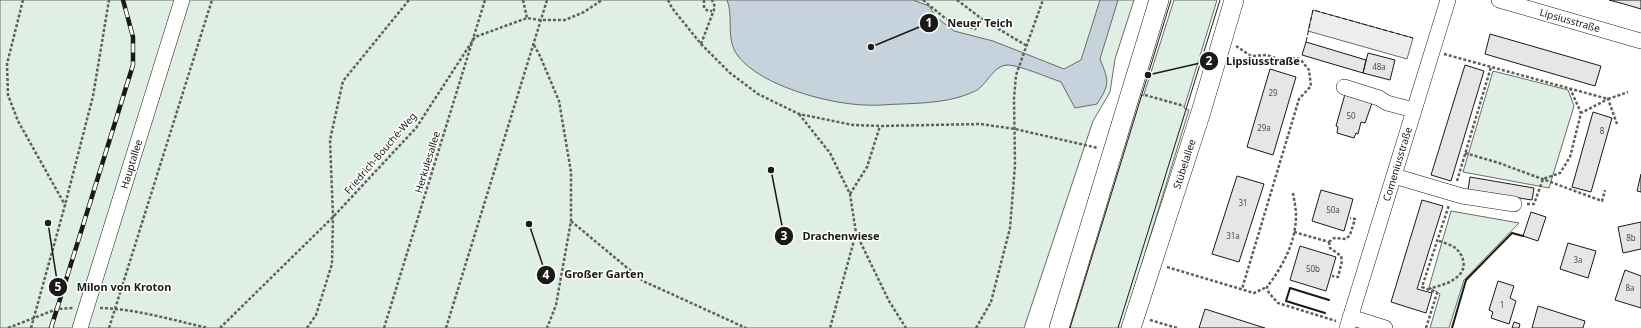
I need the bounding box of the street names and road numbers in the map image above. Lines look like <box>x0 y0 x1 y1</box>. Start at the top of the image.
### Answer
street label: Lipsiusstraße <box>1538 5 1602 35</box>
street label: Friedrich-Bouché-Weg <box>341 109 419 197</box>
street label: Comeniusstraße <box>1379 125 1415 203</box>
street label: Herkulesallee <box>411 129 443 195</box>
street label: Hauptallee <box>117 137 145 190</box>
street label: Stübelallee <box>1169 137 1199 191</box>

